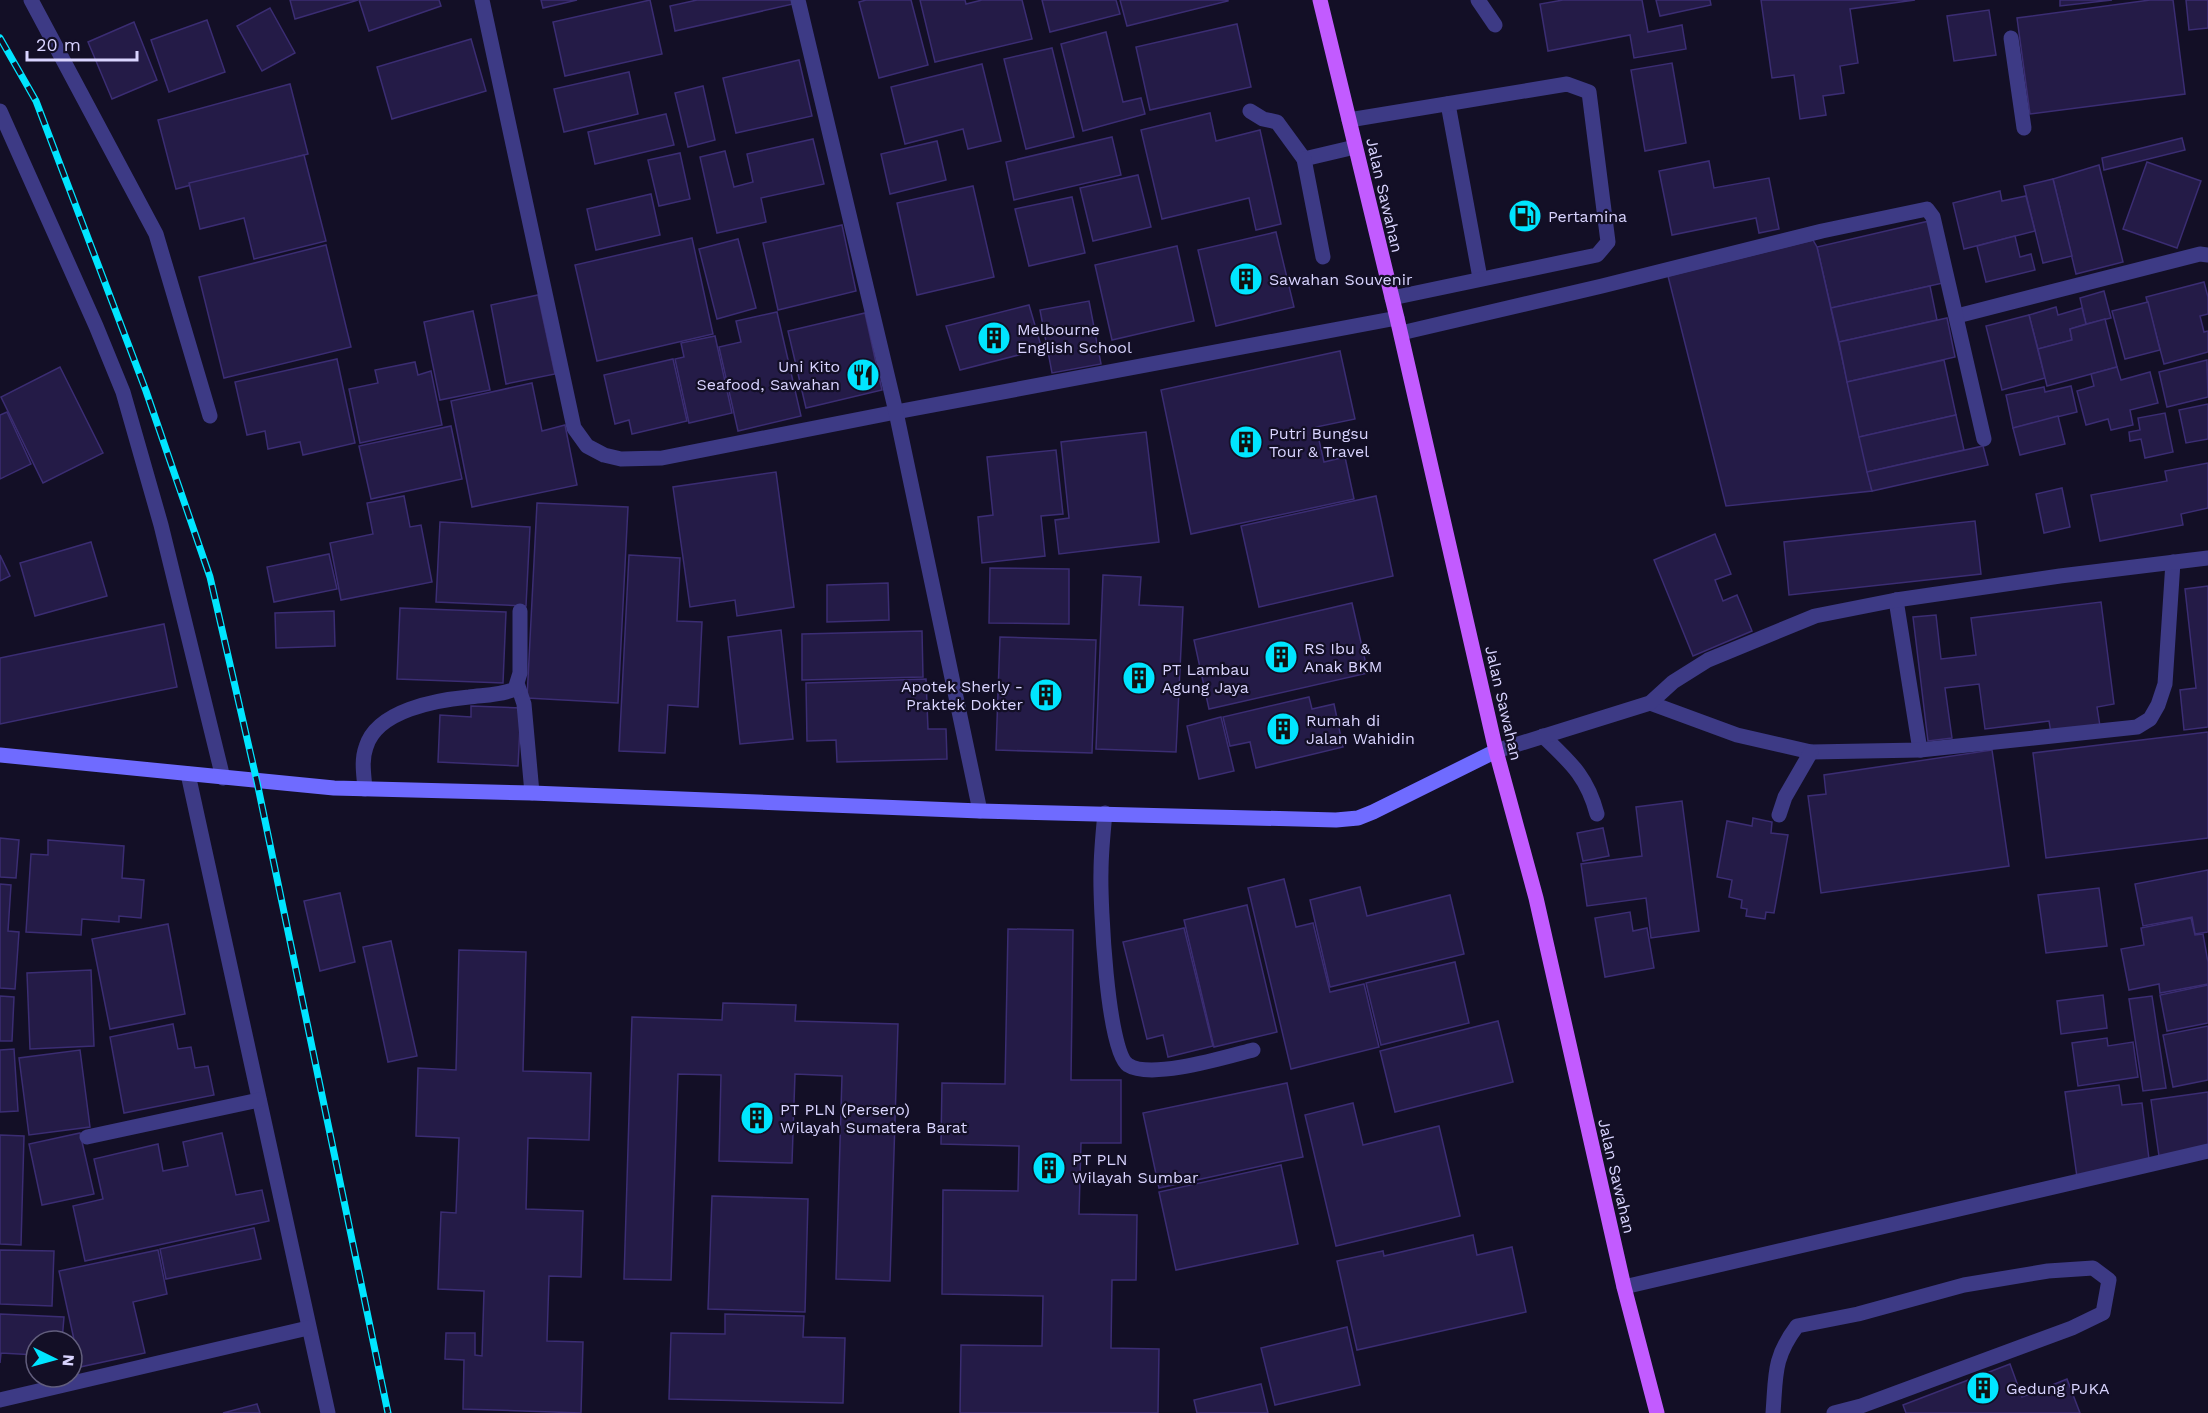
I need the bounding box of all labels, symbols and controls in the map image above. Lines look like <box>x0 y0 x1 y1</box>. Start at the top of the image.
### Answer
scale bar <box>27 24 136 62</box>
text: 20 m <box>36 34 81 55</box>
street label: Jalan Sawahan <box>1362 136 1407 254</box>
fuel station icon: Pertamina <box>1507 198 1543 234</box>
place label: Pertamina <box>1548 207 1627 226</box>
building icon: Sawahan Souvenir <box>1228 261 1264 297</box>
place label: Sawahan Souvenir <box>1269 270 1413 289</box>
building icon: Melbourne English School <box>976 320 1012 356</box>
place label: Melbourne English School <box>1017 320 1132 357</box>
place label: Uni Kito Seafood, Sawahan <box>696 357 840 394</box>
restaurant icon: Uni Kito Seafood, Sawahan <box>845 357 881 393</box>
building icon: Putri Bungsu Tour & Travel <box>1228 424 1264 460</box>
place label: Putri Bungsu Tour & Travel <box>1269 424 1369 461</box>
building icon: RS Ibu & Anak BKM <box>1263 639 1299 675</box>
place label: RS Ibu & Anak BKM <box>1304 639 1382 676</box>
street label: Jalan Sawahan <box>1481 644 1526 762</box>
building icon: PT Lambau Agung Jaya <box>1121 660 1157 696</box>
place label: PT Lambau Agung Jaya <box>1162 660 1249 697</box>
place label: Apotek Sherly - Praktek Dokter <box>901 677 1023 714</box>
building icon: Apotek Sherly - Praktek Dokter <box>1028 677 1064 713</box>
building icon: Rumah di Jalan Wahidin <box>1265 711 1301 747</box>
place label: Rumah di Jalan Wahidin <box>1306 711 1415 748</box>
building icon: PT PLN (Persero) Wilayah Sumatera Barat <box>739 1100 775 1136</box>
place label: PT PLN (Persero) Wilayah Sumatera Barat <box>780 1100 968 1137</box>
street label: Jalan Sawahan <box>1594 1117 1639 1235</box>
building icon: PT PLN Wilayah Sumbar <box>1031 1150 1067 1186</box>
place label: PT PLN Wilayah Sumbar <box>1072 1150 1199 1187</box>
north arrow <box>24 1329 84 1389</box>
text: N <box>58 1354 78 1367</box>
building icon: Gedung PJKA <box>1965 1370 2001 1406</box>
place label: Gedung PJKA <box>2006 1379 2110 1398</box>

